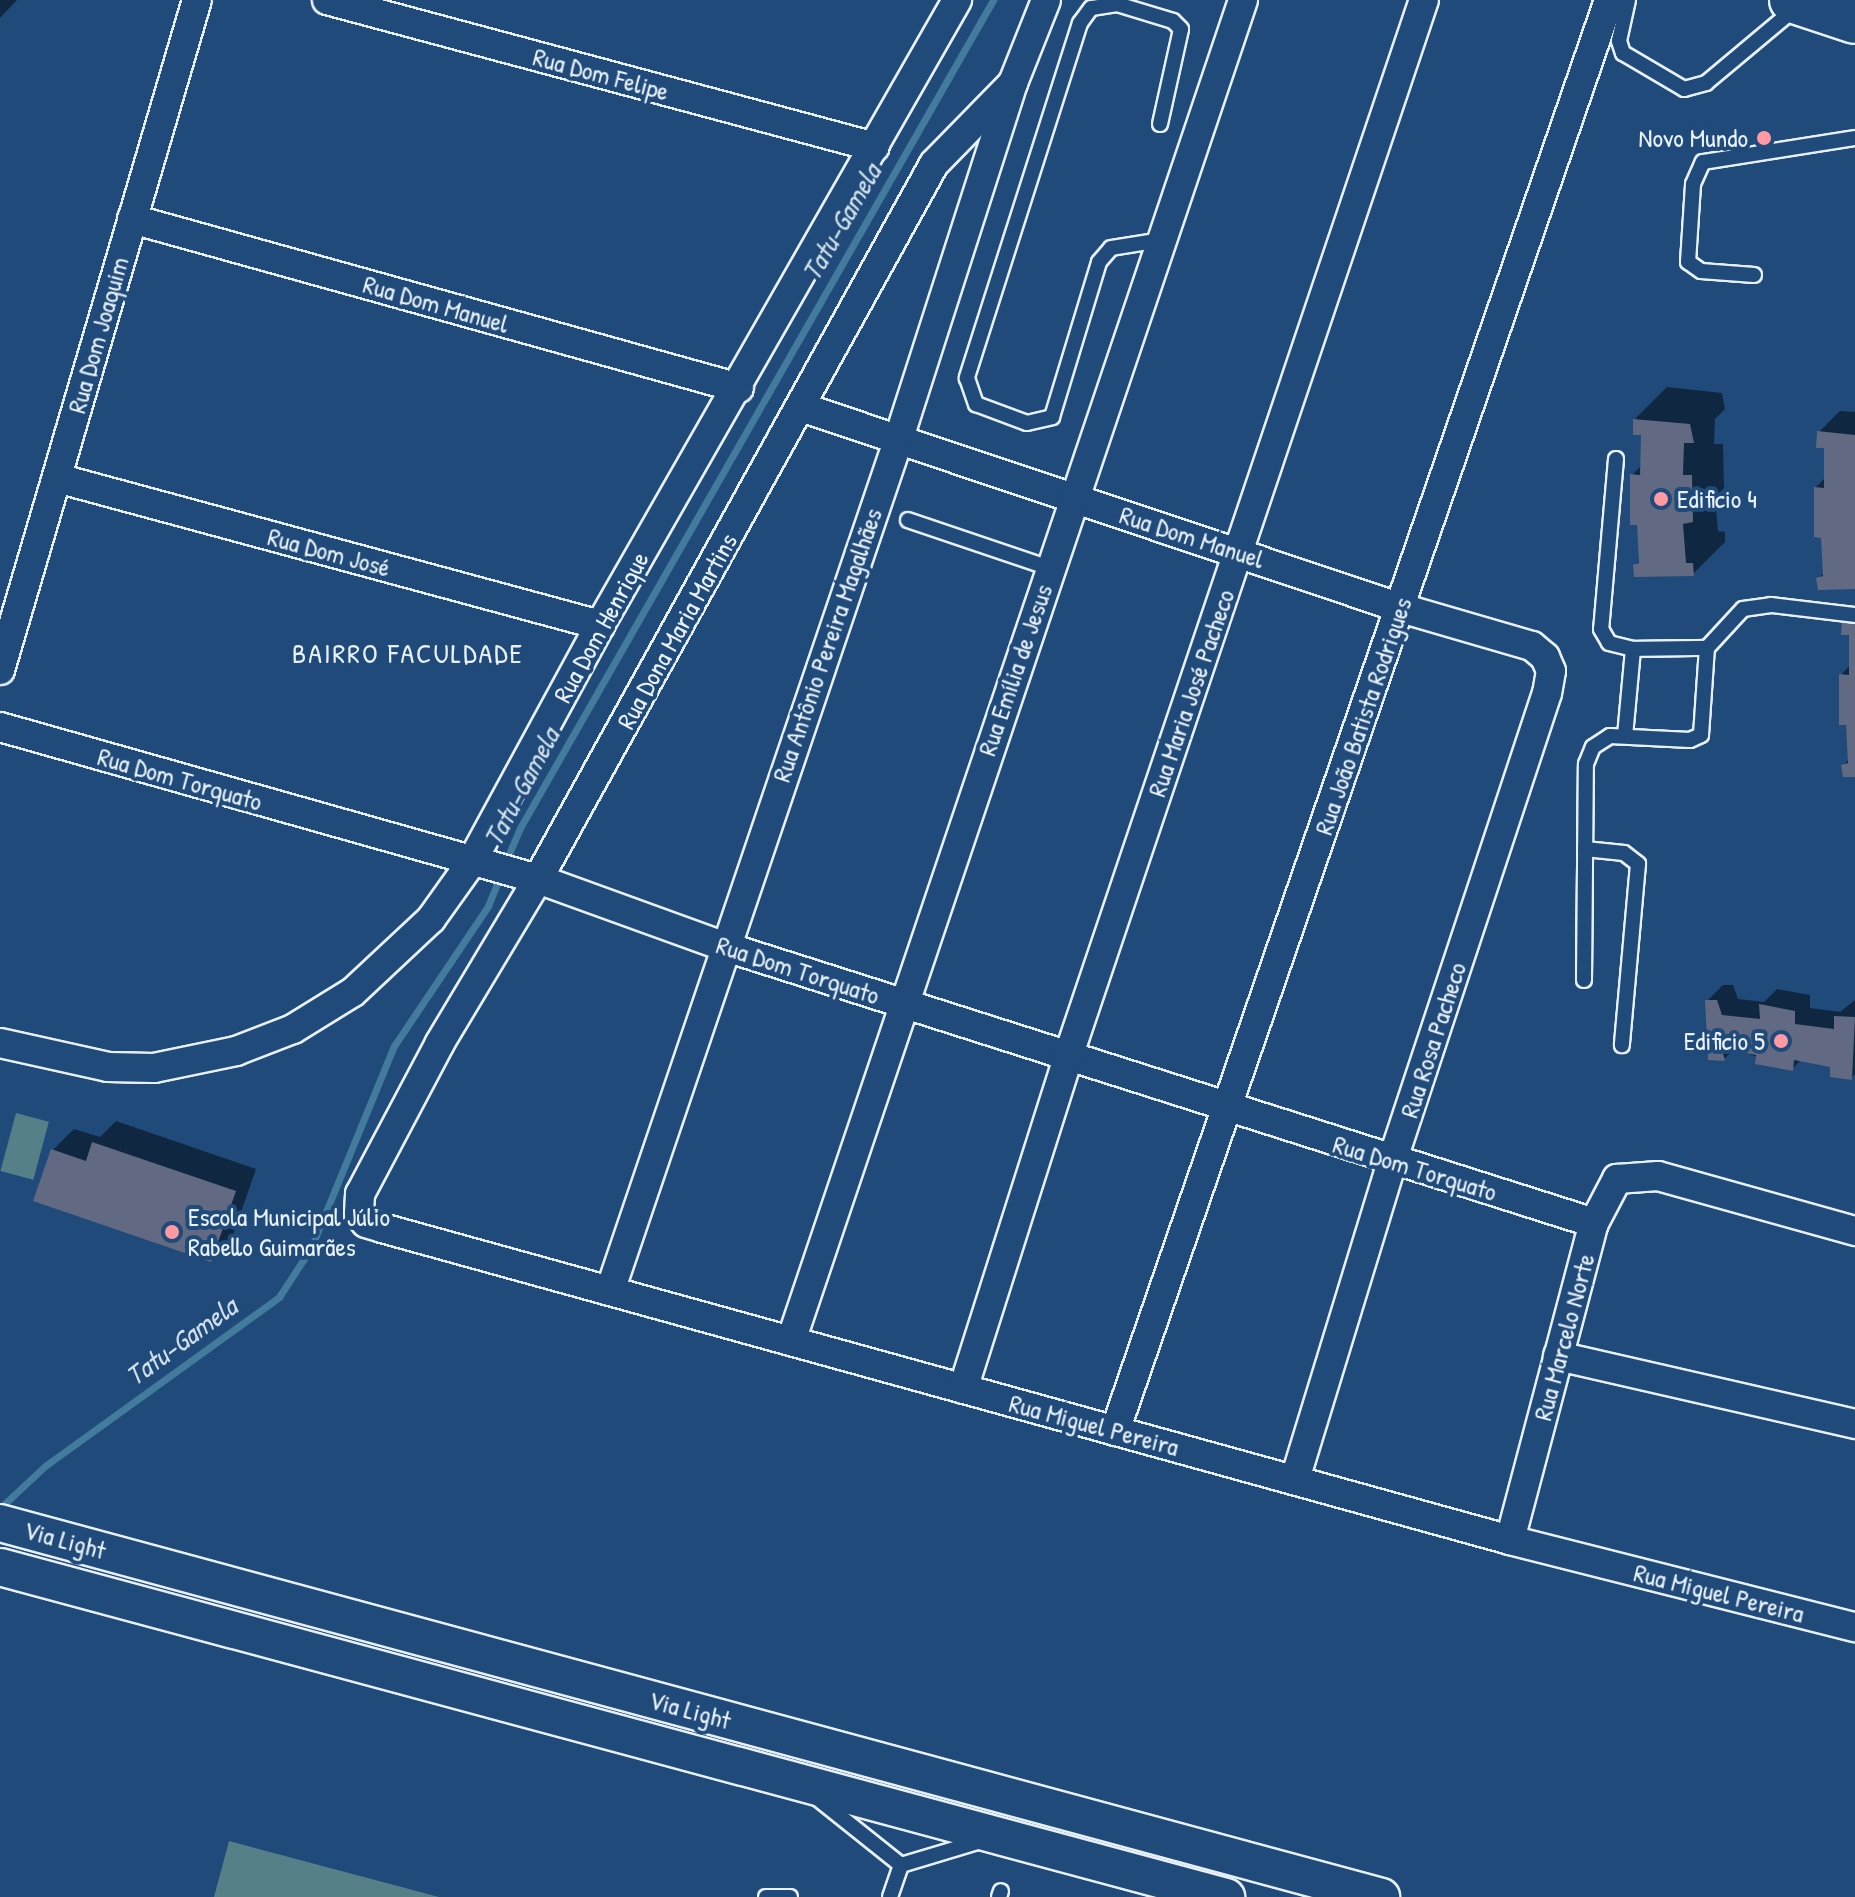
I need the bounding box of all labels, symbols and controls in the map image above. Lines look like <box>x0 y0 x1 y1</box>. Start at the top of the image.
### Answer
street label: Rua Dom Felipe <box>530 41 672 107</box>
place label: Novo Mundo <box>1639 122 1748 154</box>
marker: Novo Mundo <box>1755 129 1773 147</box>
water label: Tatu-Gamela <box>794 158 888 286</box>
street label: Rua Dom Joaquim <box>61 253 135 417</box>
street label: Rua Dom Manuel <box>360 268 512 340</box>
place label: Edificio 4 <box>1677 483 1757 515</box>
marker: Edificio 4 <box>1652 490 1670 508</box>
street label: Rua Dom Manuel <box>1116 499 1268 575</box>
street label: Rua Antônio Pereira Magalhães <box>765 504 889 786</box>
street label: Rua Dom José <box>264 521 394 583</box>
street label: Rua Dona Maria Martins <box>610 528 744 734</box>
street label: Rua Dom Henrique <box>547 546 655 708</box>
street label: Rua Emília de Jesus <box>971 580 1059 760</box>
street label: Rua Maria José Pacheco <box>1141 585 1241 801</box>
street label: Rua João Batista Rodrigues <box>1308 593 1418 839</box>
district label: BAIRRO FACULDADE <box>292 636 524 670</box>
water label: Tatu-Gamela <box>476 722 566 852</box>
street label: Rua Dom Torquato <box>94 741 266 817</box>
street label: Rua Dom Torquato <box>713 929 883 1011</box>
street label: Rua Rosa Pacheco <box>1393 958 1473 1122</box>
place label: Edificio 5 <box>1684 1025 1765 1057</box>
marker: Edificio 5 <box>1772 1032 1790 1050</box>
street label: Rua Dom Torquato <box>1329 1128 1501 1208</box>
place label: Escola Municipal Júlio Rabello Guimarães <box>188 1201 390 1262</box>
marker: Escola Municipal Júlio Rabello Guimarães <box>163 1223 181 1241</box>
street label: Rua Marcelo Norte <box>1527 1250 1601 1424</box>
water label: Tatu-Gamela <box>119 1289 243 1393</box>
street label: Rua Miguel Pereira <box>1006 1387 1182 1463</box>
street label: Via Light <box>21 1514 109 1566</box>
street label: Rua Miguel Pereira <box>1631 1557 1807 1629</box>
street label: Via Light <box>646 1684 734 1736</box>

